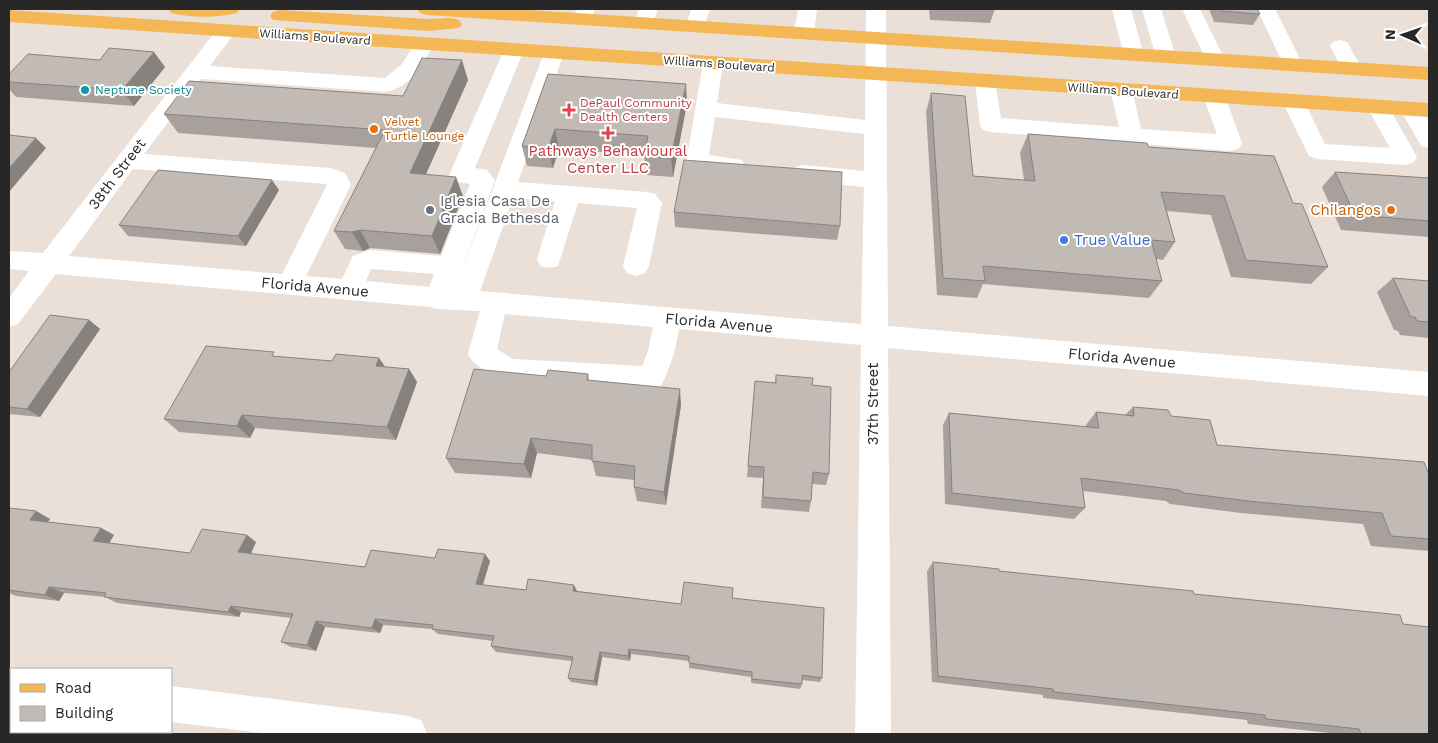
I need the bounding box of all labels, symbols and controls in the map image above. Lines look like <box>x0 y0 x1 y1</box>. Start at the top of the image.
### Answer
north arrow <box>1378 10 1428 60</box>
street label: Williams Boulevard <box>259 26 371 48</box>
text: N <box>1382 29 1398 40</box>
street label: Williams Boulevard <box>663 53 775 75</box>
street label: Williams Boulevard <box>1067 80 1179 102</box>
place label: Neptune Society <box>95 83 193 97</box>
marker: Neptune Society <box>79 84 91 96</box>
place label: DePaul Community Dealth Centers <box>580 96 693 124</box>
marker: DePaul Community Dealth Centers <box>562 103 576 117</box>
place label: Velvet Turtle Lounge <box>384 115 465 143</box>
marker: Velvet Turtle Lounge <box>368 123 380 135</box>
marker: Pathways Behavioural Center LLC <box>601 126 615 140</box>
street label: 38th Street <box>85 135 150 213</box>
place label: Pathways Behavioural Center LLC <box>529 142 688 177</box>
place label: Iglesia Casa De Gracia Bethesda <box>440 192 560 227</box>
place label: Chilangos <box>1310 201 1381 219</box>
marker: Iglesia Casa De Gracia Bethesda <box>424 204 436 216</box>
marker: Chilangos <box>1385 204 1397 216</box>
place label: True Value <box>1074 231 1150 249</box>
marker: True Value <box>1058 234 1070 246</box>
street label: Florida Avenue <box>260 273 370 301</box>
street label: Florida Avenue <box>664 309 774 337</box>
street label: Florida Avenue <box>1067 344 1177 372</box>
street label: 37th Street <box>864 362 882 445</box>
legend <box>10 668 172 733</box>
text: Road <box>55 679 92 697</box>
text: Building <box>55 704 113 722</box>

